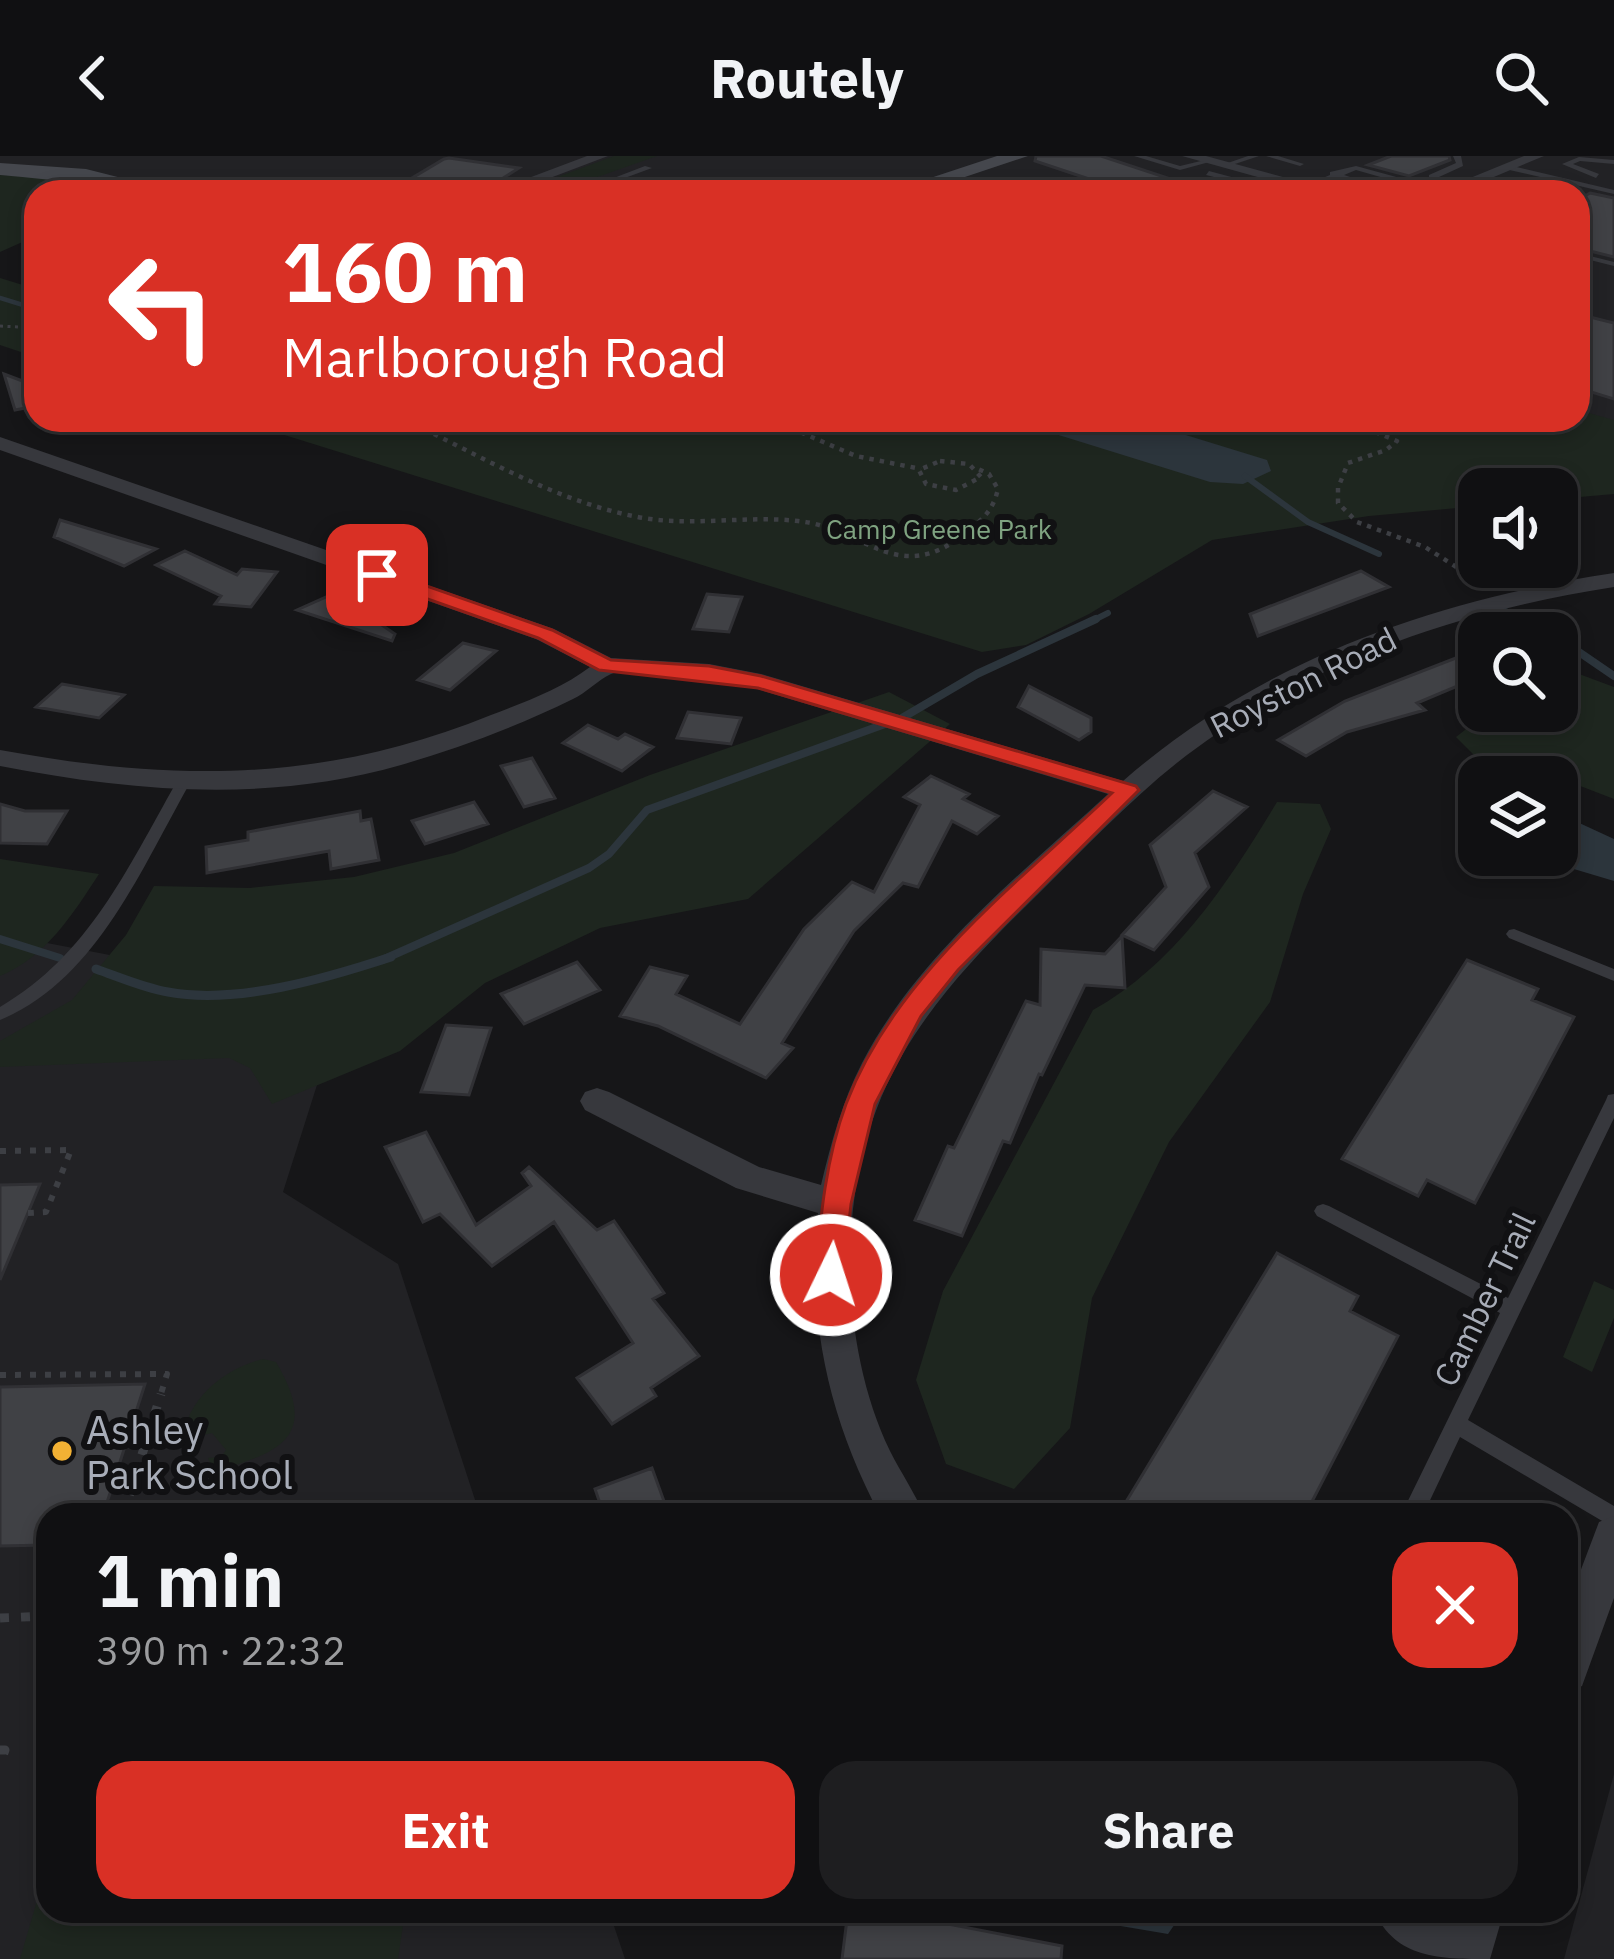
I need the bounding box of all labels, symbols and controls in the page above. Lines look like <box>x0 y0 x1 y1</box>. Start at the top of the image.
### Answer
text: Routely <box>710 43 904 113</box>
icon: back <box>60 45 126 111</box>
icon: search <box>1488 45 1554 111</box>
text: 160 m <box>282 216 528 325</box>
icon: left <box>84 228 240 384</box>
text: Marlborough Road <box>282 322 727 392</box>
map controls <box>1458 468 1578 876</box>
button: sound <box>1458 468 1578 588</box>
park label: Camp Greene Park <box>826 511 1052 546</box>
pin <box>326 524 428 626</box>
icon: arrive <box>344 542 410 608</box>
button: search <box>1458 612 1578 732</box>
street label: Royston Road <box>1203 617 1403 747</box>
button: layers <box>1458 756 1578 876</box>
street label: Camber Trail <box>1423 1205 1545 1393</box>
position arrow <box>768 1212 894 1338</box>
place label: Ashley Park School <box>86 1404 293 1500</box>
marker: Ashley Park School <box>49 1438 75 1464</box>
text: 1 min <box>96 1533 284 1627</box>
button: close <box>1392 1542 1518 1668</box>
text: 390 m · 22:32 <box>96 1625 346 1676</box>
button: Exit <box>96 1761 795 1899</box>
button: Share <box>819 1761 1518 1899</box>

